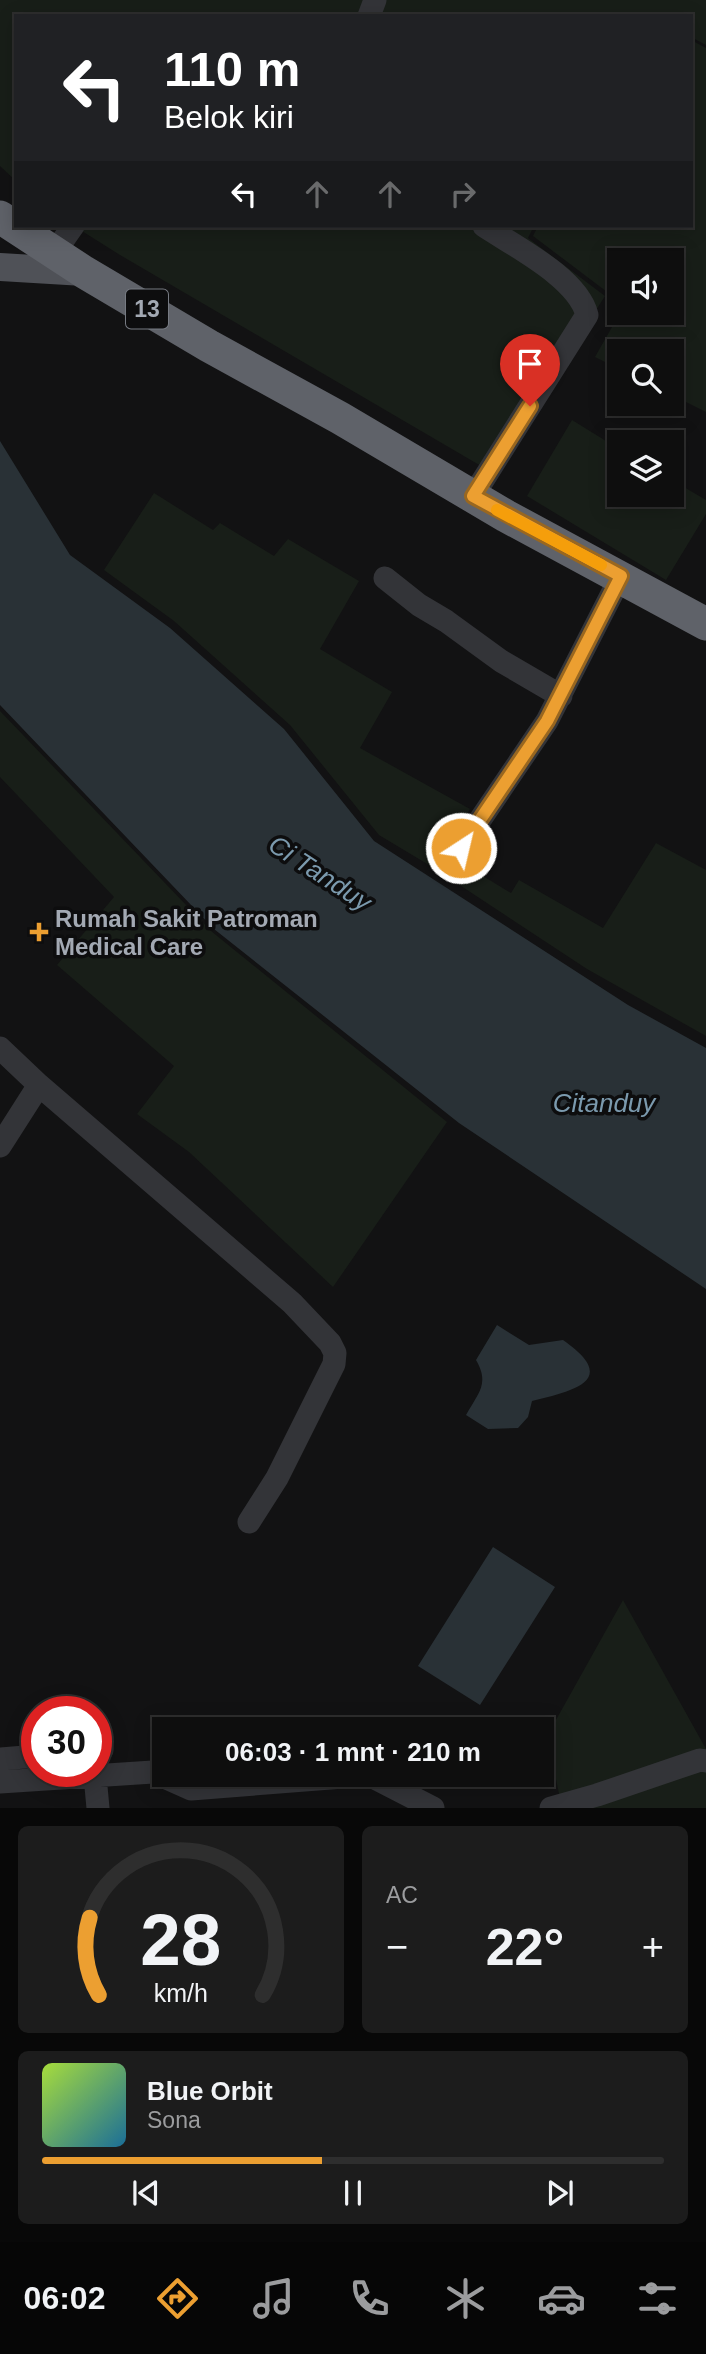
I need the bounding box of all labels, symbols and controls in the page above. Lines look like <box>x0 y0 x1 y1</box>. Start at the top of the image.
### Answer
icon: left <box>49 42 140 133</box>
text: 110 m <box>164 42 300 96</box>
text: Belok kiri <box>164 99 294 135</box>
icon: left <box>225 175 263 213</box>
icon: ahead <box>298 175 336 213</box>
icon: ahead <box>371 175 409 213</box>
icon: right <box>444 175 482 213</box>
map controls <box>607 248 684 507</box>
button: sound <box>607 248 684 325</box>
road number: 13 <box>126 290 168 328</box>
pin <box>500 334 560 406</box>
button: search <box>607 339 684 416</box>
icon: arrive <box>511 345 549 383</box>
button: layers <box>607 430 684 507</box>
position arrow <box>424 811 498 885</box>
water label: Ci Tanduy <box>263 829 379 918</box>
place label: Rumah Sakit Patroman Medical Care <box>55 905 318 960</box>
marker: Rumah Sakit Patroman Medical Care <box>29 922 49 942</box>
water label: Citanduy <box>553 1088 657 1118</box>
speed limit sign: 30 <box>21 1696 112 1787</box>
text: 06:03 · 1 mnt · 210 m <box>225 1737 481 1767</box>
text: AC <box>386 1882 418 1908</box>
text: 28 <box>141 1900 221 1981</box>
text: 22° <box>486 1918 564 1976</box>
text: − <box>386 1926 408 1968</box>
text: + <box>642 1926 664 1968</box>
text: km/h <box>154 1979 208 2007</box>
text: Blue Orbit <box>147 2076 273 2106</box>
text: Sona <box>147 2107 201 2133</box>
icon: previous <box>127 2174 165 2212</box>
icon: pause <box>334 2174 372 2212</box>
icon: next <box>541 2174 579 2212</box>
icon: directions <box>153 2274 202 2323</box>
icon: music <box>249 2274 298 2323</box>
icon: phone <box>345 2274 394 2323</box>
icon: climate <box>441 2274 490 2323</box>
icon: car <box>537 2274 586 2323</box>
icon: filters <box>633 2274 682 2323</box>
text: 06:02 <box>24 2280 105 2316</box>

